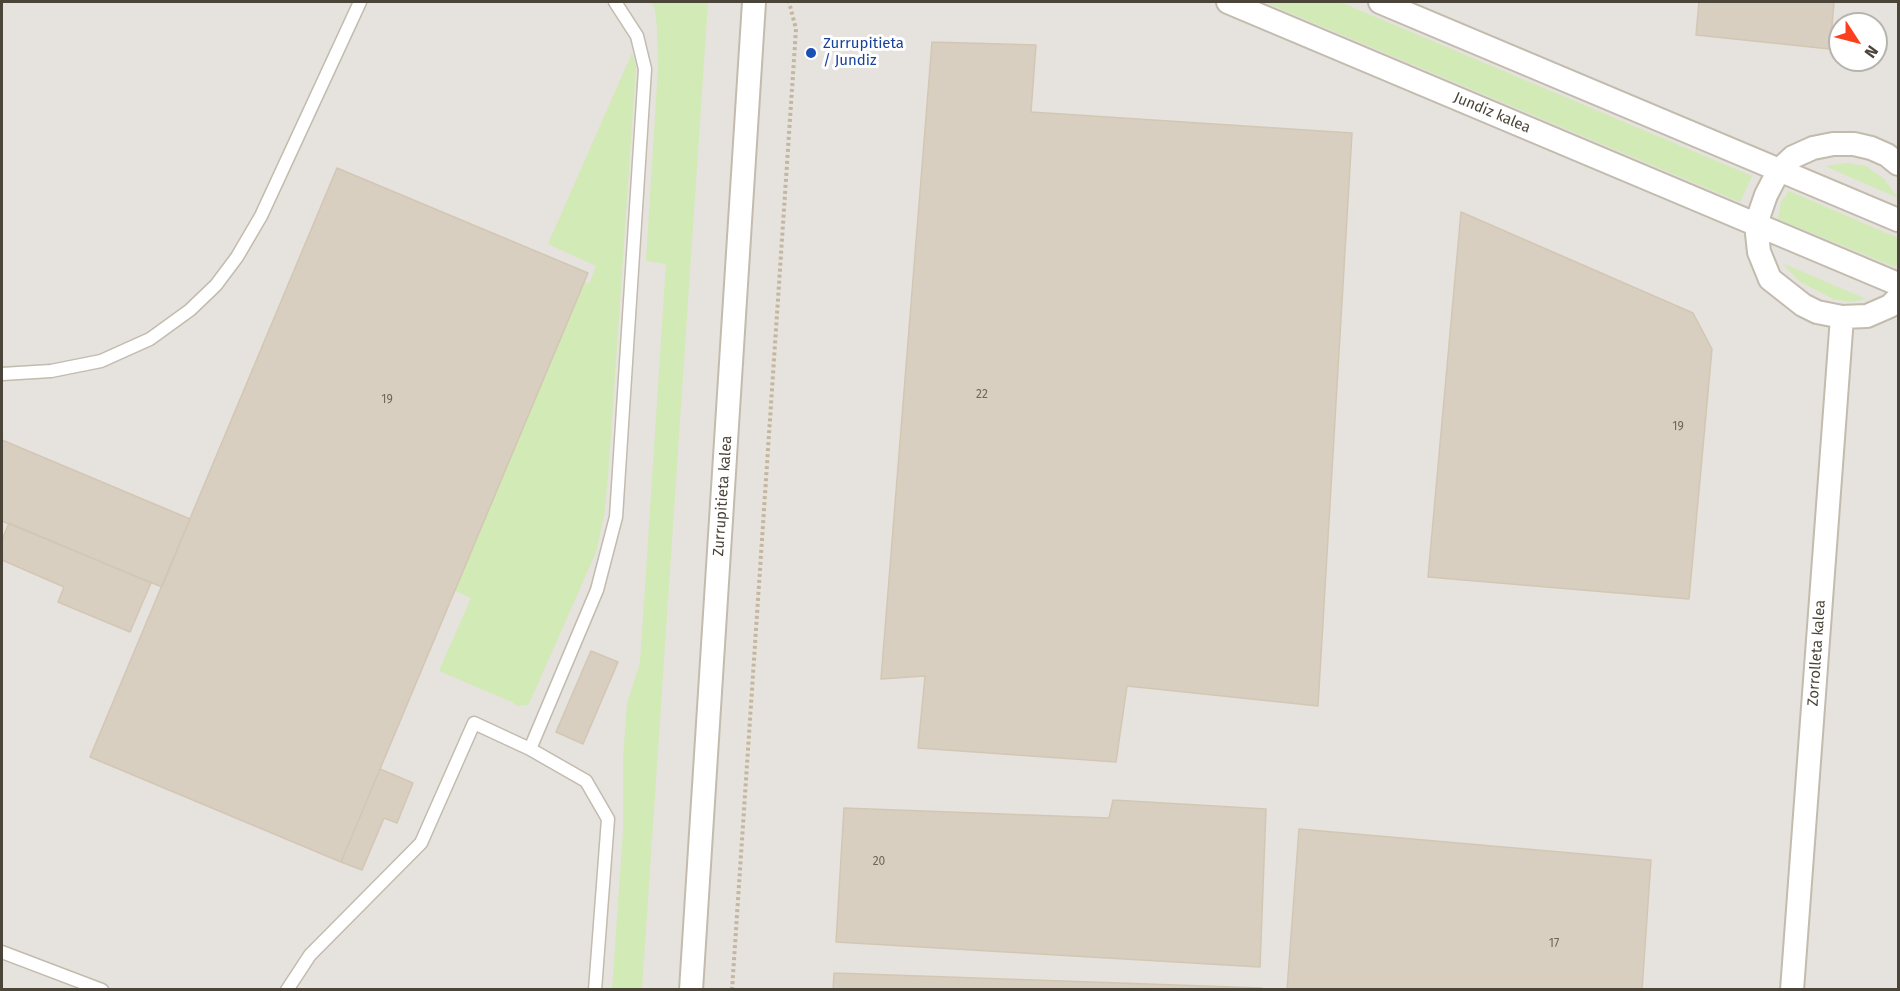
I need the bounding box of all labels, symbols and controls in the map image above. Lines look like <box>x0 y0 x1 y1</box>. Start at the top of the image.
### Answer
north arrow <box>1828 12 1888 72</box>
place label: Zurrupitieta / Jundiz <box>823 35 904 70</box>
text: N <box>1861 42 1882 62</box>
marker: Zurrupitieta / Jundiz <box>804 46 818 60</box>
street label: Jundiz kalea <box>1451 89 1533 137</box>
house number: 22 <box>976 388 988 402</box>
house number: 19 <box>381 393 393 407</box>
house number: 19 <box>1672 420 1684 434</box>
street label: Zurrupitieta kalea <box>710 435 736 557</box>
street label: Zorrolleta kalea <box>1804 599 1830 707</box>
house number: 20 <box>873 855 885 869</box>
house number: 17 <box>1549 937 1559 951</box>

